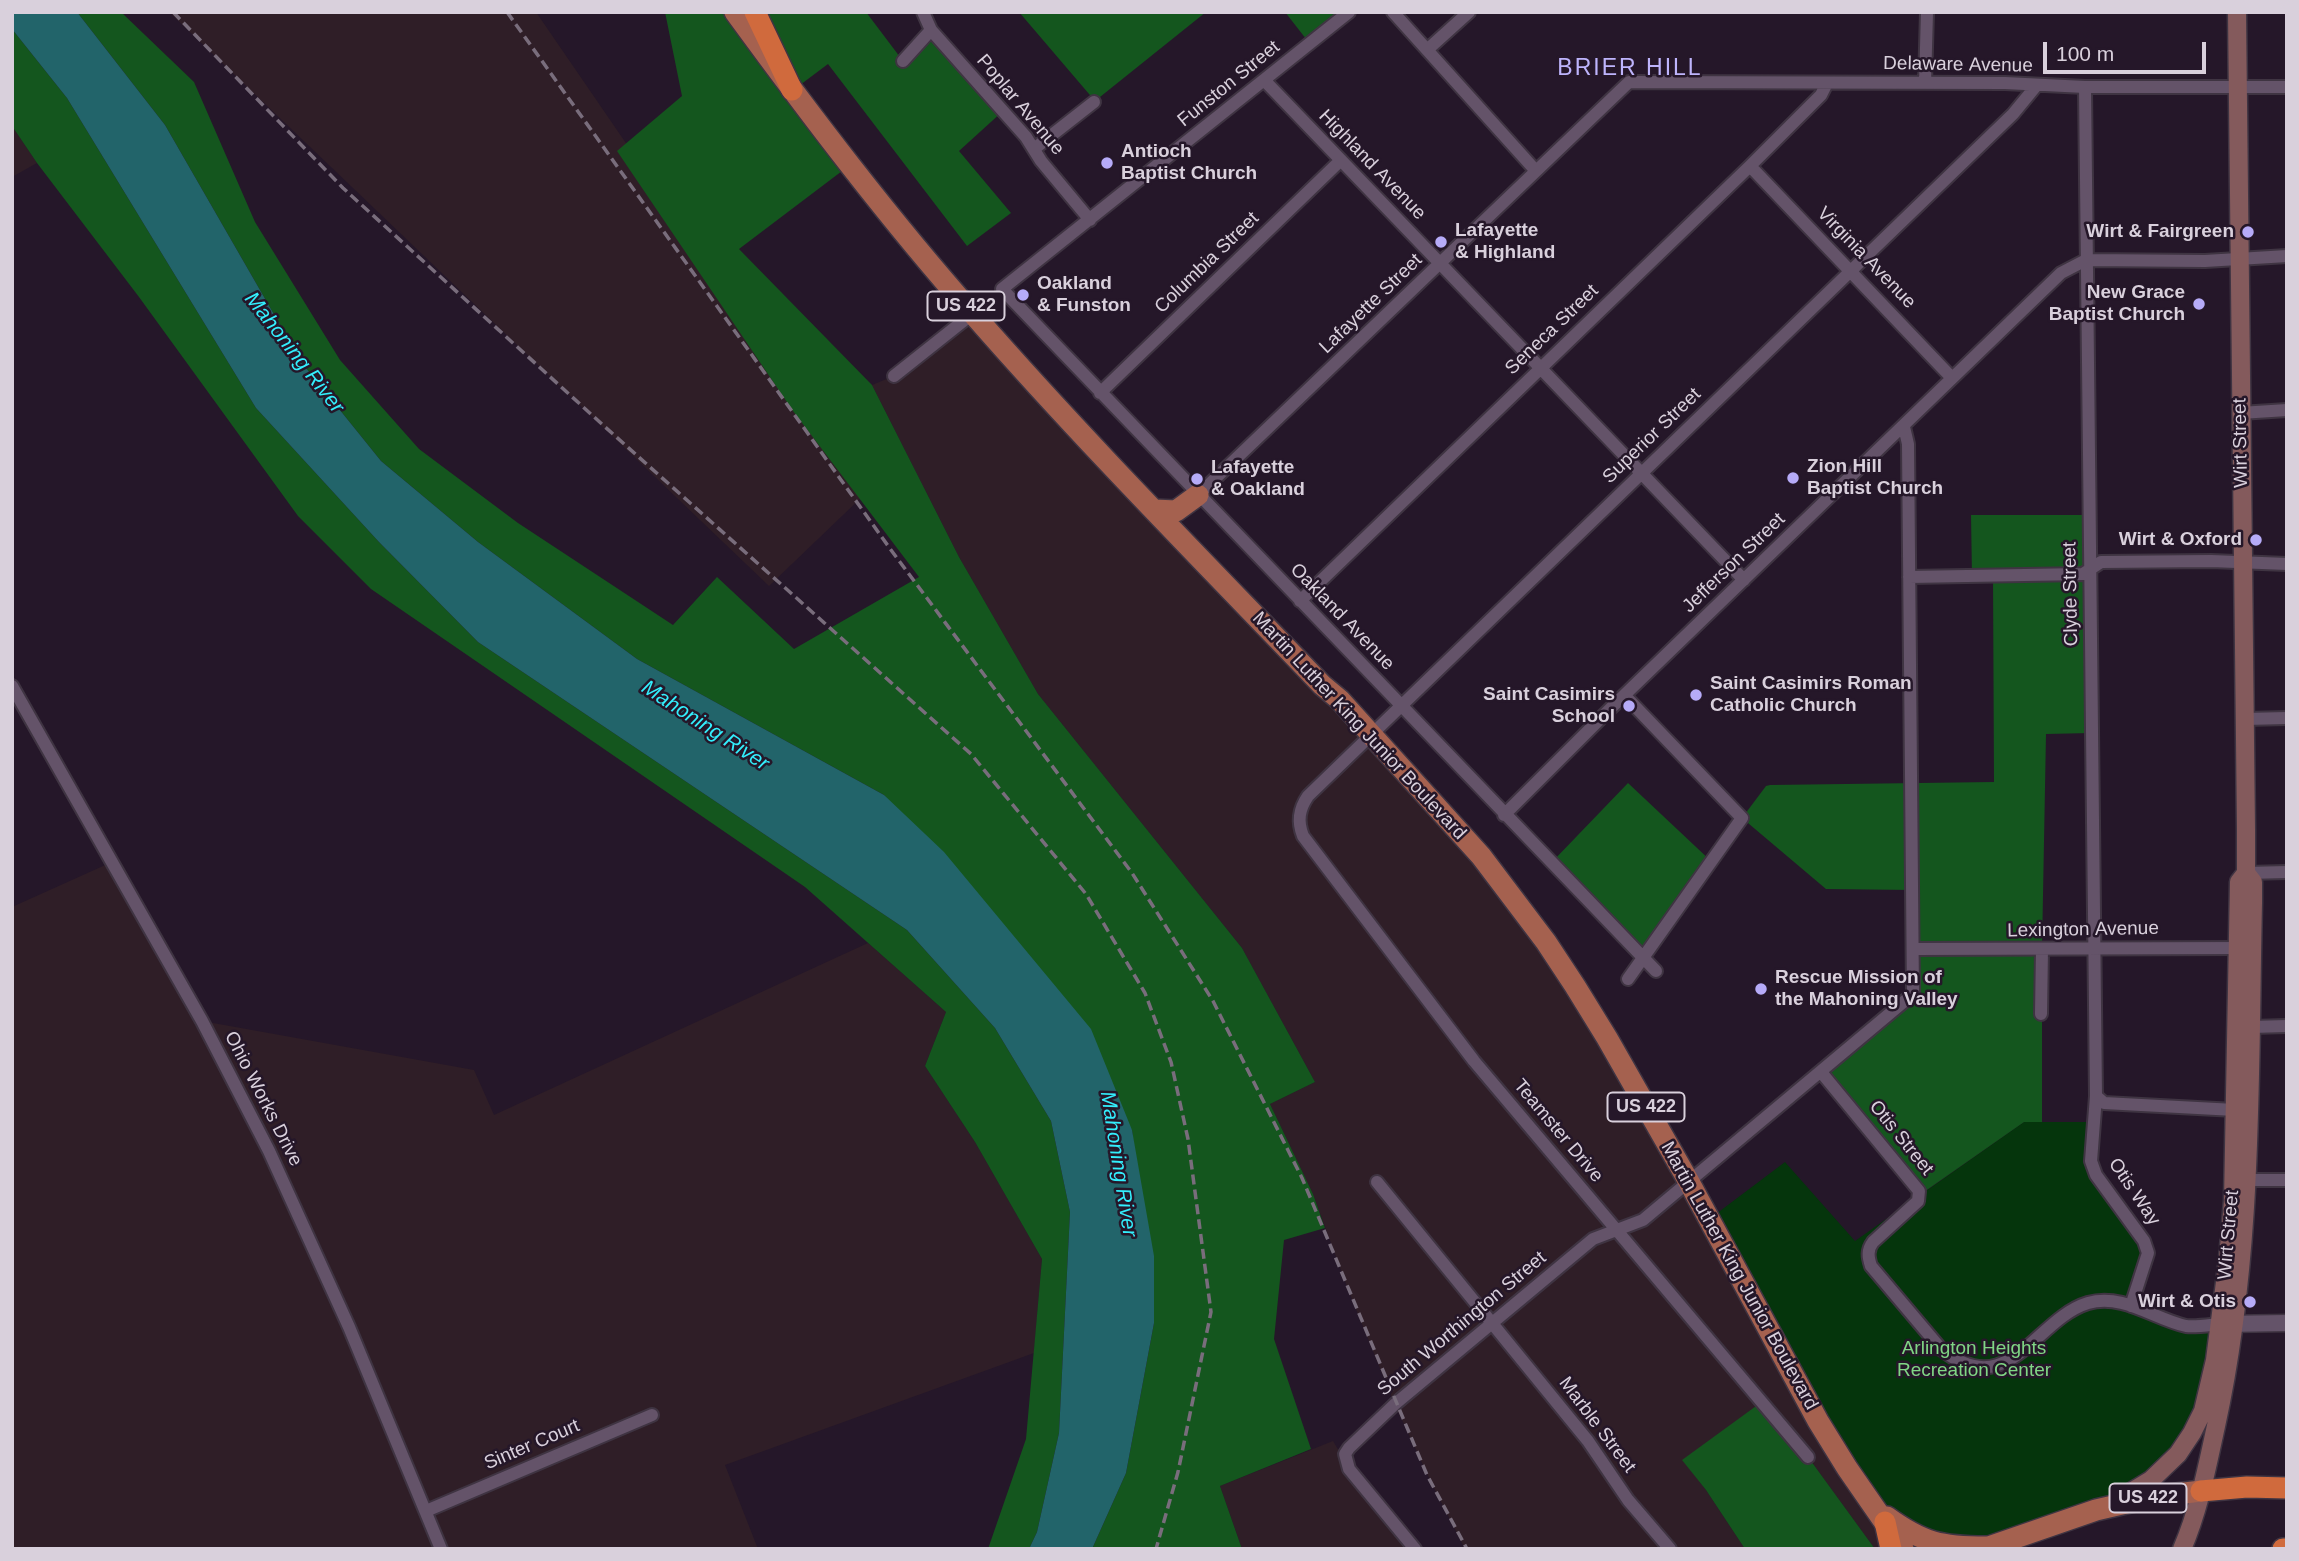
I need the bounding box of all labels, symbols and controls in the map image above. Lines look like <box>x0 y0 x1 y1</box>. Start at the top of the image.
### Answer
scale bar <box>2047 28 2210 72</box>
street label: Funston Street <box>1173 36 1285 132</box>
text: 100 m <box>2056 42 2114 65</box>
street label: Poplar Avenue <box>971 50 1069 160</box>
street label: Delaware Avenue <box>1883 52 2033 78</box>
district label: BRIER HILL <box>1559 55 1701 83</box>
street label: Highland Avenue <box>1314 105 1430 225</box>
place label: Antioch Baptist Church <box>1121 141 1257 185</box>
marker: Antioch Baptist Church <box>1099 155 1115 171</box>
street label: Virginia Avenue <box>1812 202 1920 314</box>
street label: Columbia Street <box>1150 207 1264 319</box>
place label: Lafayette & Highland <box>1455 220 1555 264</box>
place label: Wirt & Fairgreen <box>2086 221 2234 243</box>
marker: Wirt & Fairgreen <box>2240 224 2256 240</box>
marker: Lafayette & Highland <box>1433 234 1449 250</box>
street label: Lafayette Street <box>1315 249 1427 359</box>
place label: Oakland & Funston <box>1037 273 1131 317</box>
street label: Seneca Street <box>1501 280 1603 380</box>
place label: New Grace Baptist Church <box>2049 282 2185 326</box>
water label: Mahoning River <box>239 287 349 419</box>
marker: Oakland & Funston <box>1015 287 1031 303</box>
road number: US 422 <box>928 292 1004 320</box>
marker: New Grace Baptist Church <box>2191 296 2207 312</box>
street label: Superior Street <box>1598 383 1706 489</box>
street label: Wirt Street <box>2229 398 2253 488</box>
place label: Zion Hill Baptist Church <box>1807 456 1943 500</box>
place label: Lafayette & Oakland <box>1211 457 1305 501</box>
marker: Zion Hill Baptist Church <box>1785 470 1801 486</box>
marker: Lafayette & Oakland <box>1189 471 1205 487</box>
street label: Jefferson Street <box>1678 508 1790 618</box>
place label: Wirt & Oxford <box>2119 529 2242 551</box>
marker: Wirt & Oxford <box>2248 532 2264 548</box>
street label: Clyde Street <box>2059 542 2083 646</box>
street label: Oakland Avenue <box>1285 559 1399 675</box>
street label: Martin Luther King Junior Boulevard <box>1247 607 1471 845</box>
place label: Saint Casimirs Roman Catholic Church <box>1710 673 1912 717</box>
water label: Mahoning River <box>636 675 774 777</box>
place label: Saint Casimirs School <box>1483 684 1615 728</box>
marker: Saint Casimirs Roman Catholic Church <box>1688 687 1704 703</box>
marker: Saint Casimirs School <box>1621 698 1637 714</box>
street label: Lexington Avenue <box>2007 917 2159 943</box>
place label: Rescue Mission of the Mahoning Valley <box>1775 967 1958 1011</box>
marker: Rescue Mission of the Mahoning Valley <box>1753 981 1769 997</box>
street label: Ohio Works Drive <box>219 1028 307 1170</box>
street label: Teamster Drive <box>1508 1075 1608 1187</box>
water label: Mahoning River <box>1094 1089 1142 1239</box>
road number: US 422 <box>1608 1092 1684 1122</box>
street label: Otis Street <box>1864 1096 1938 1180</box>
street label: Martin Luther King Junior Boulevard <box>1656 1138 1822 1414</box>
street label: Otis Way <box>2103 1154 2165 1230</box>
street label: Wirt Street <box>2214 1189 2244 1281</box>
street label: South Worthington Street <box>1373 1247 1551 1401</box>
place label: Wirt & Otis <box>2138 1291 2236 1313</box>
marker: Wirt & Otis <box>2242 1294 2258 1310</box>
park label: Arlington Heights Recreation Center <box>1897 1338 2051 1382</box>
street label: Marble Street <box>1554 1373 1640 1477</box>
street label: Sinter Court <box>481 1415 583 1475</box>
road number: US 422 <box>2110 1484 2186 1512</box>

